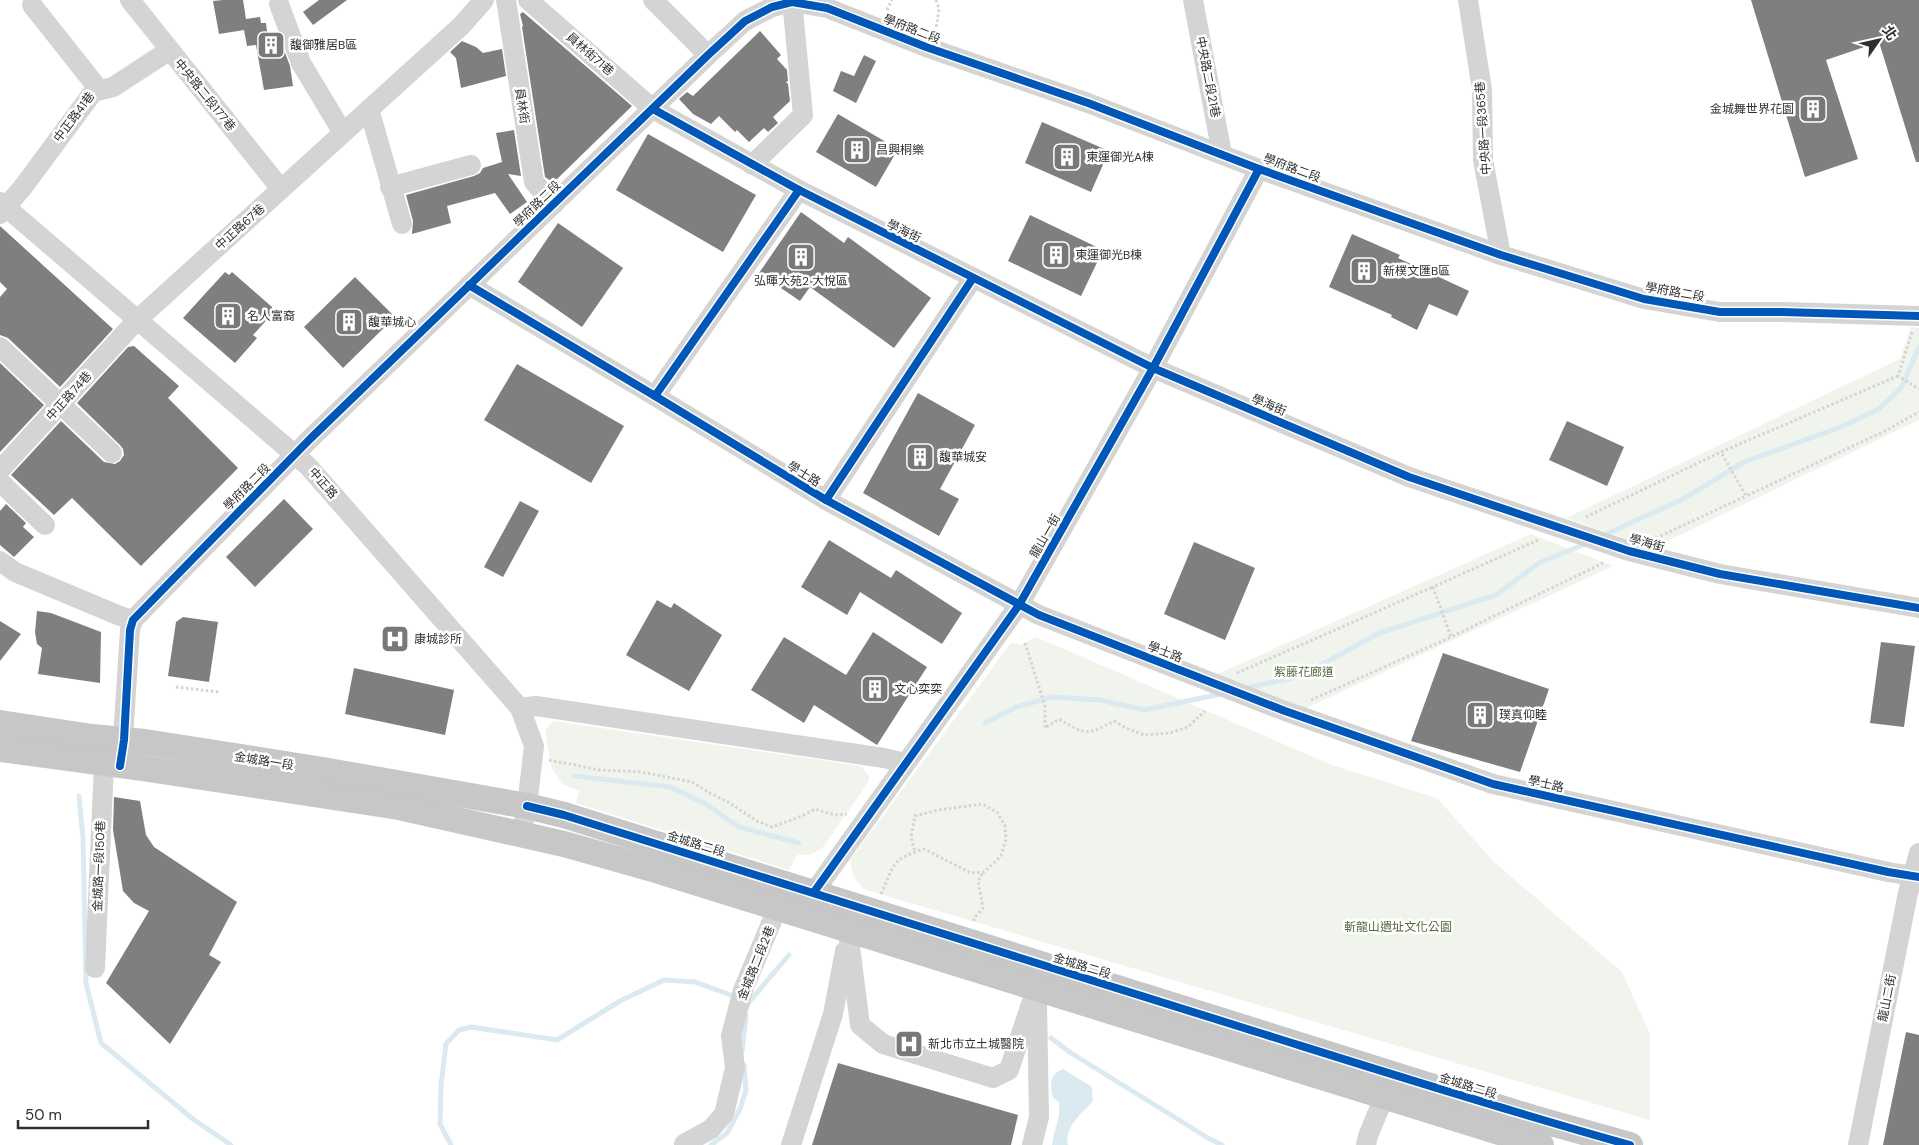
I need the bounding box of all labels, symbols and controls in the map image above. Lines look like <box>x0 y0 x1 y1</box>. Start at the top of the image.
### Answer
street label: 學府路二段 <box>881 11 943 47</box>
north arrow <box>1854 15 1904 65</box>
text: 北 <box>1878 22 1901 44</box>
street label: 員林街71巷 <box>563 29 617 79</box>
building icon: 馥御雅居B區 <box>256 30 286 60</box>
street label: 中央路二段21巷 <box>1192 35 1224 119</box>
place label: 馥御雅居B區 <box>290 37 357 53</box>
street label: 中央路二段177巷 <box>171 56 239 134</box>
street label: 中央路一段365巷 <box>1472 81 1494 175</box>
street label: 員林街 <box>511 87 533 125</box>
street label: 中正路41巷 <box>50 89 98 145</box>
building icon: 金城舞世界花園 <box>1798 94 1828 124</box>
place label: 金城舞世界花園 <box>1710 101 1794 117</box>
building icon: 昌興桐樂 <box>842 135 872 165</box>
place label: 昌興桐樂 <box>876 142 924 158</box>
building icon: 東運御光A棟 <box>1052 142 1082 172</box>
place label: 東運御光A棟 <box>1086 149 1154 165</box>
street label: 學府路二段 <box>1261 150 1323 186</box>
street label: 學府路二段 <box>510 177 564 231</box>
street label: 中正路67巷 <box>212 200 268 254</box>
street label: 學海街 <box>884 216 924 246</box>
building icon: 東運御光B棟 <box>1041 240 1071 270</box>
building icon: 弘暉大苑2 大悅區 <box>786 242 816 272</box>
place label: 東運御光B棟 <box>1075 247 1142 263</box>
building icon: 新樸文匯B區 <box>1349 256 1379 286</box>
place label: 新樸文匯B區 <box>1383 263 1450 279</box>
place label: 弘暉大苑2 大悅區 <box>754 273 848 289</box>
street label: 學府路二段 <box>1644 279 1706 305</box>
building icon: 名人富裔 <box>213 301 243 331</box>
building icon: 馥華城心 <box>334 307 364 337</box>
place label: 名人富裔 <box>247 308 295 324</box>
place label: 馥華城心 <box>368 314 416 330</box>
street label: 中正路74巷 <box>43 368 95 424</box>
street label: 學海街 <box>1249 391 1289 419</box>
building icon: 馥華城安 <box>905 442 935 472</box>
place label: 馥華城安 <box>939 449 987 465</box>
street label: 學士路 <box>784 458 824 490</box>
street label: 學府路二段 <box>220 460 274 514</box>
street label: 中正路 <box>305 464 341 502</box>
street label: 龍山一街 <box>1026 511 1064 561</box>
street label: 學海街 <box>1628 531 1666 555</box>
hospital icon: 康城診所 <box>380 624 410 654</box>
place label: 康城診所 <box>414 631 462 647</box>
street label: 學士路 <box>1145 638 1185 666</box>
park label: 紫藤花廊道 <box>1274 664 1334 680</box>
building icon: 文心奕奕 <box>860 674 890 704</box>
place label: 文心奕奕 <box>894 681 942 697</box>
building icon: 璞真仰睦 <box>1465 700 1495 730</box>
place label: 璞真仰睦 <box>1499 707 1547 723</box>
street label: 金城路一段 <box>233 748 295 774</box>
street label: 學士路 <box>1527 772 1565 796</box>
street label: 金城路一段150巷 <box>89 820 109 912</box>
street label: 金城路二段 <box>665 828 727 860</box>
park label: 斬龍山遺址文化公園 <box>1344 919 1452 935</box>
street label: 金城路二段2巷 <box>734 923 778 1003</box>
street label: 金城路二段 <box>1051 950 1113 982</box>
street label: 龍山二街 <box>1875 973 1899 1023</box>
hospital icon: 新北市立土城醫院 <box>894 1029 924 1059</box>
place label: 新北市立土城醫院 <box>928 1036 1024 1052</box>
street label: 金城路二段 <box>1437 1070 1499 1102</box>
scale bar <box>18 1098 148 1130</box>
text: 50 m <box>25 1105 62 1125</box>

